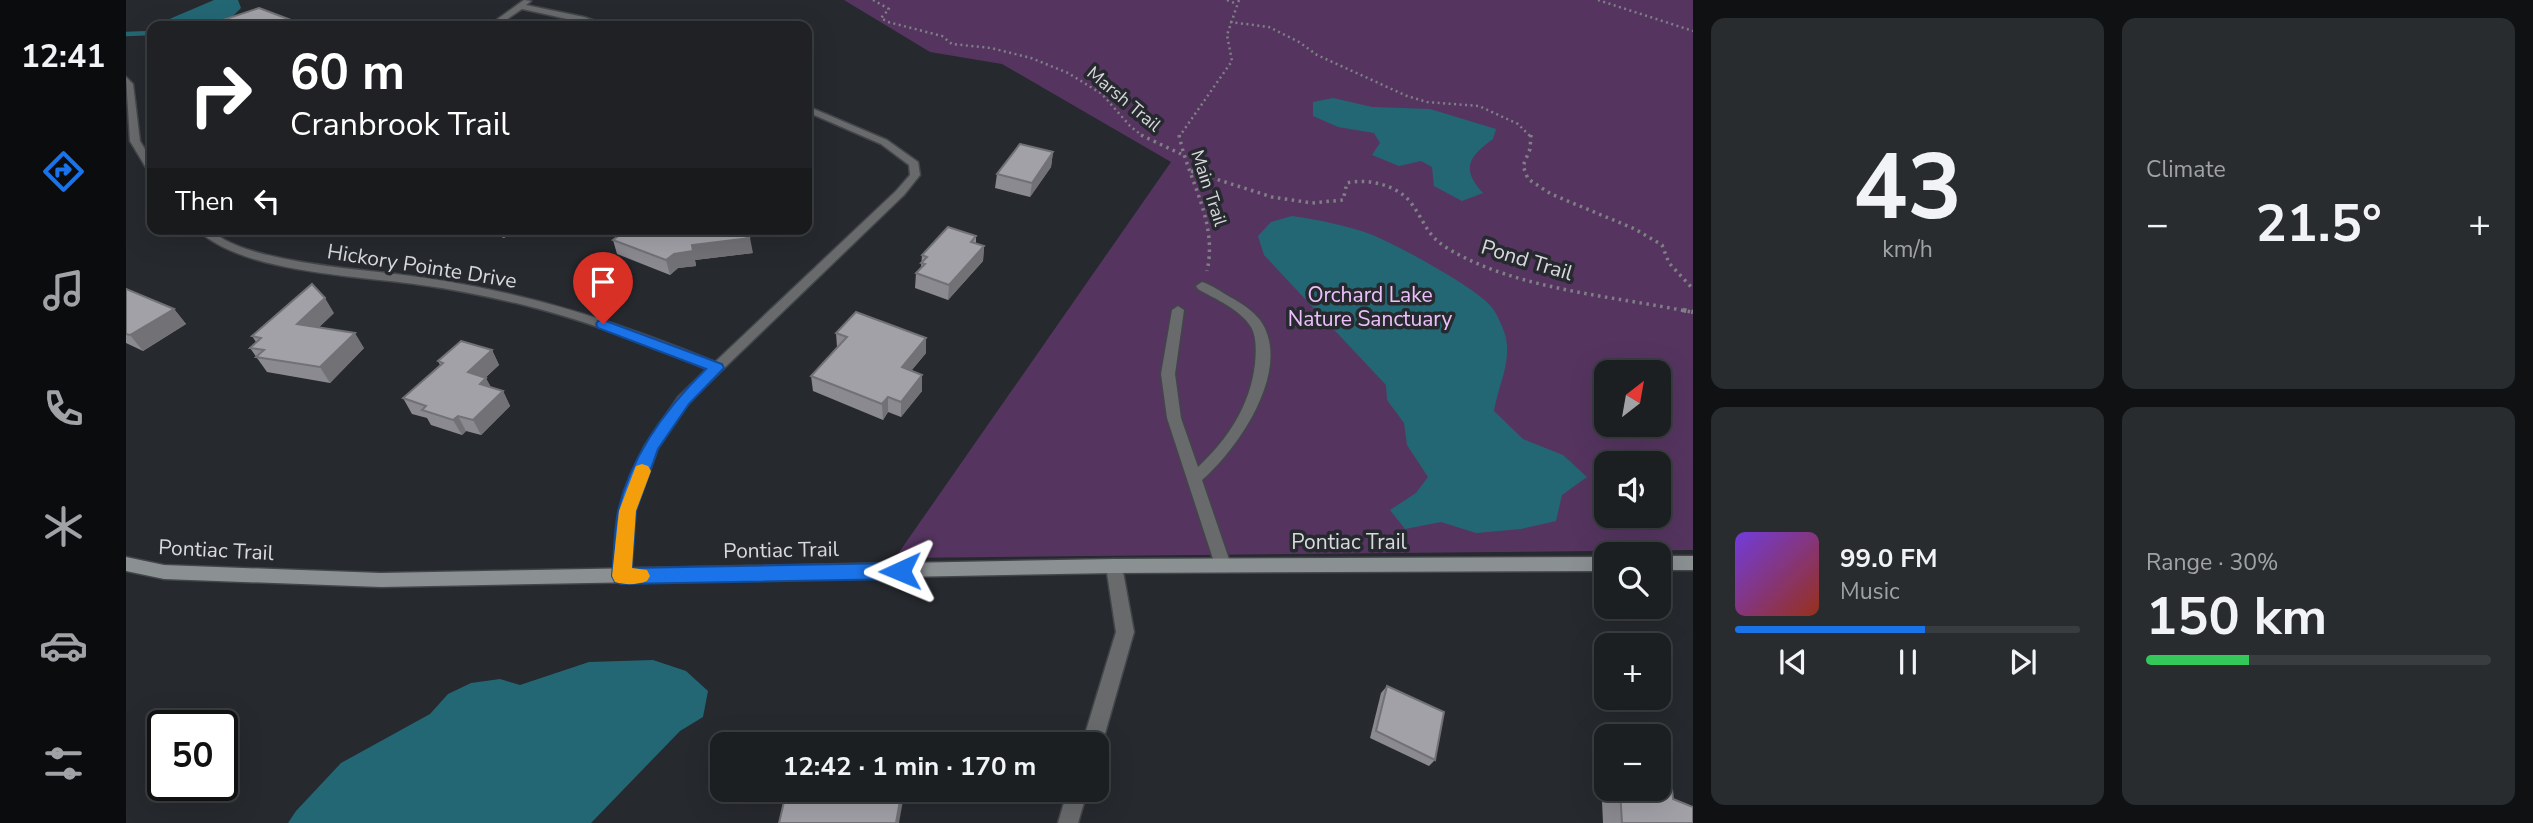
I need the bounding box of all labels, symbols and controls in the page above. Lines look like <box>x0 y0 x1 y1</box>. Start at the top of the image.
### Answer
text: 12:41 <box>21 35 105 78</box>
text: 60 m <box>290 39 405 106</box>
icon: right <box>175 49 266 140</box>
street label: Marsh Trail <box>1082 61 1167 137</box>
text: Cranbrook Trail <box>290 103 510 146</box>
text: 43 <box>1853 126 1962 250</box>
icon: directions <box>39 147 88 196</box>
street label: Main Trail <box>1185 147 1233 230</box>
text: Climate <box>2146 154 2226 185</box>
icon: left <box>248 182 286 220</box>
text: Then <box>175 184 234 219</box>
text: 21.5° <box>2255 188 2382 259</box>
text: − <box>2146 199 2169 250</box>
text: + <box>2468 199 2491 250</box>
street label: Pond Trail <box>1478 233 1577 287</box>
text: km/h <box>1882 234 1933 265</box>
street label: Hickory Pointe Drive <box>325 237 519 295</box>
pin <box>573 252 633 324</box>
icon: arrive <box>584 263 622 301</box>
icon: music <box>39 266 88 315</box>
park label: Orchard Lake Nature Sanctuary <box>1288 281 1453 333</box>
north arrow <box>1594 360 1671 438</box>
map controls <box>1594 360 1671 801</box>
icon: phone <box>39 384 88 433</box>
button: sound <box>1594 451 1671 528</box>
icon: climate <box>39 502 88 551</box>
street label: Pontiac Trail <box>1291 528 1408 556</box>
street label: Pontiac Trail <box>158 533 275 567</box>
position arrow <box>863 534 937 608</box>
street label: Pontiac Trail <box>723 535 840 565</box>
text: 99.0 FM <box>1840 541 1937 576</box>
button: search <box>1594 542 1671 619</box>
text: Range · 30% <box>2146 547 2278 578</box>
text: Music <box>1840 576 1900 607</box>
text: 150 km <box>2146 581 2327 652</box>
icon: car <box>39 621 88 670</box>
button: + <box>1594 633 1671 710</box>
icon: previous <box>1774 643 1812 681</box>
icon: pause <box>1889 643 1927 681</box>
icon: next <box>2004 643 2042 681</box>
speed limit sign: 50 <box>147 710 238 801</box>
button: − <box>1594 724 1671 801</box>
icon: filters <box>39 739 88 788</box>
text: 12:42 · 1 min · 170 m <box>783 749 1036 784</box>

